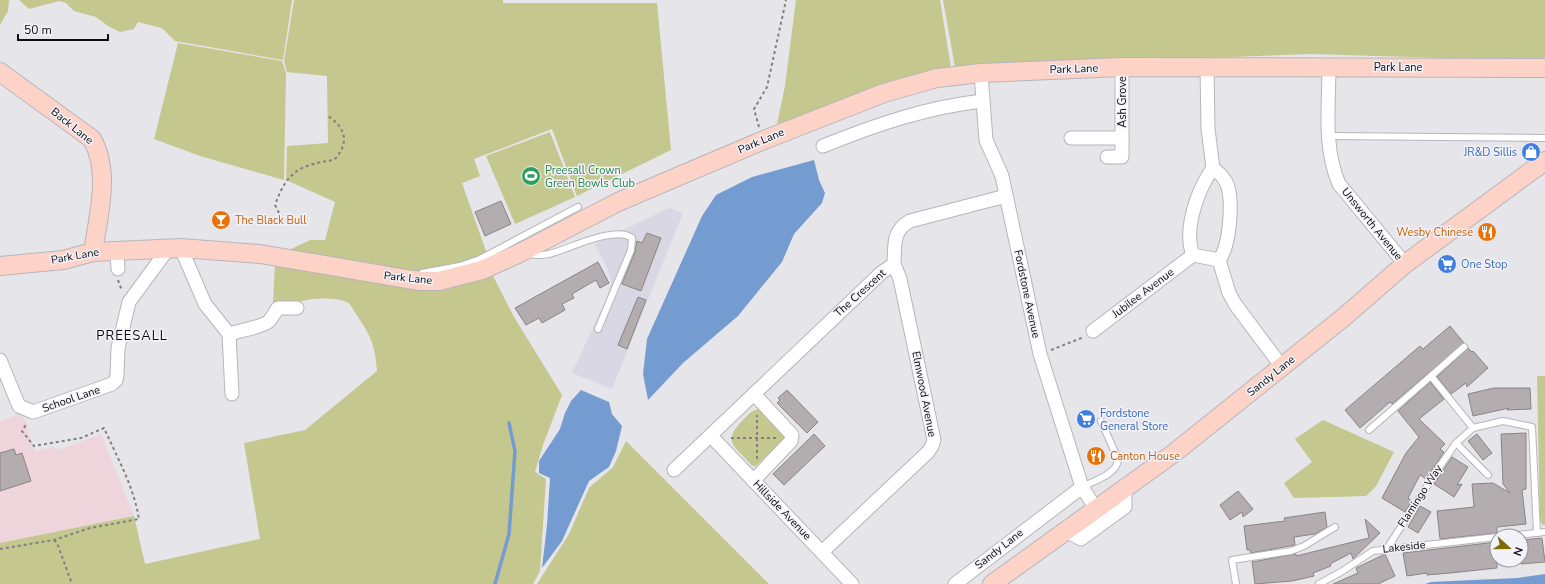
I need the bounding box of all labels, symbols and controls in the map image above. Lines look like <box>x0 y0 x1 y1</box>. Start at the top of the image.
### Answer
scale bar <box>18 16 108 42</box>
text: 50 m <box>24 22 52 38</box>
street label: Park Lane <box>1374 60 1422 75</box>
street label: Park Lane <box>1049 61 1099 77</box>
street label: Ash Grove <box>1115 76 1130 128</box>
street label: Back Lane <box>48 104 96 148</box>
street label: Park Lane <box>736 125 786 157</box>
shop icon: JR&D Sillis <box>1520 141 1542 163</box>
place label: JR&D Sillis <box>1463 145 1517 160</box>
place label: Preesall Crown Green Bowls Club <box>545 163 635 191</box>
sports icon: Preesall Crown Green Bowls Club <box>520 165 542 187</box>
street label: Unsworth Avenue <box>1338 185 1406 264</box>
bar icon: The Black Bull <box>210 209 232 231</box>
place label: The Black Bull <box>235 213 307 228</box>
restaurant icon: Wesby Chinese <box>1476 221 1498 243</box>
place label: Wesby Chinese <box>1396 225 1473 240</box>
street label: Park Lane <box>50 244 100 268</box>
street label: Fordstone Avenue <box>1010 249 1044 340</box>
supermarket icon: One Stop <box>1436 253 1458 275</box>
place label: One Stop <box>1461 257 1507 272</box>
street label: Jubilee Avenue <box>1108 265 1177 322</box>
street label: The Crescent <box>831 266 889 320</box>
street label: Park Lane <box>383 268 433 288</box>
district label: PREESALL <box>96 327 168 345</box>
street label: Elmwood Avenue <box>908 350 940 438</box>
street label: Sandy Lane <box>1244 352 1298 400</box>
street label: School Lane <box>40 382 102 416</box>
place label: Fordstone General Store <box>1100 406 1168 434</box>
supermarket icon: Fordstone General Store <box>1075 408 1097 430</box>
restaurant icon: Canton House <box>1085 445 1107 467</box>
place label: Canton House <box>1110 449 1180 464</box>
street label: Flamingo Way <box>1394 462 1446 530</box>
street label: Hillside Avenue <box>750 477 814 543</box>
street label: Sandy Lane <box>972 525 1026 573</box>
north arrow <box>1489 528 1529 568</box>
street label: Lakeside <box>1382 537 1426 557</box>
text: N <box>1509 545 1526 558</box>

